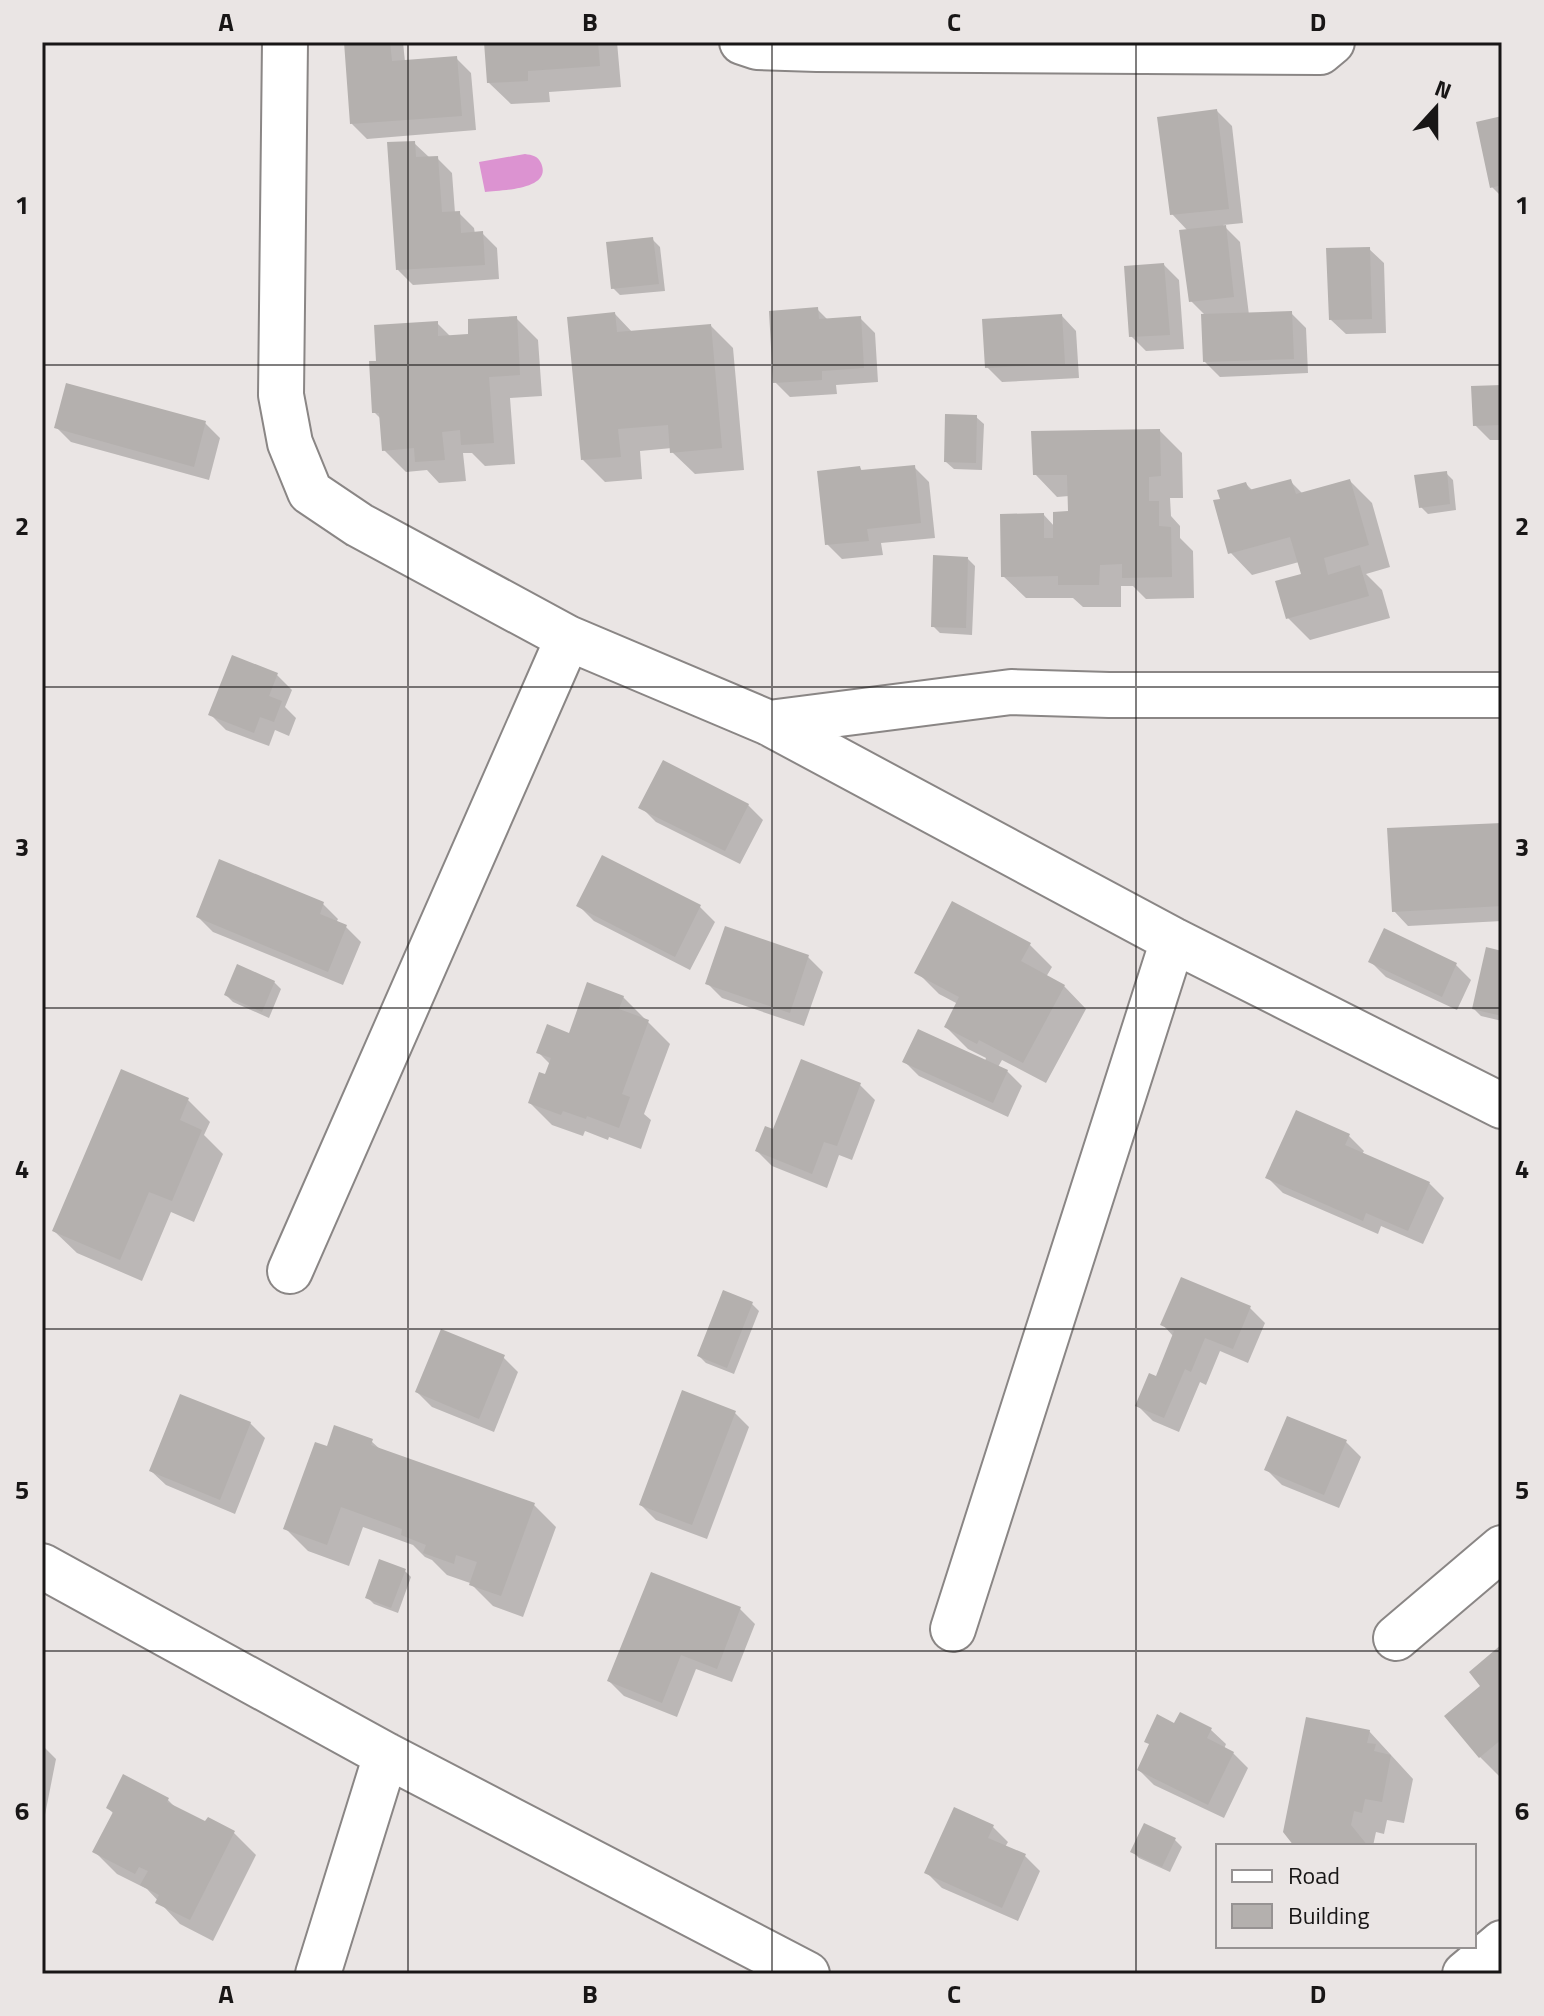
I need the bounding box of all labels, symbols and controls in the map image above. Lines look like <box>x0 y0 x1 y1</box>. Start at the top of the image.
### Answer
text: A <box>218 2 234 41</box>
text: B <box>582 2 598 41</box>
text: C <box>947 2 961 41</box>
text: D <box>1310 2 1326 41</box>
north arrow <box>1396 68 1476 148</box>
text: N <box>1430 71 1456 108</box>
text: 1 <box>15 185 29 224</box>
text: 1 <box>1515 185 1529 224</box>
text: 2 <box>15 506 29 545</box>
text: 2 <box>1515 506 1529 545</box>
text: 3 <box>15 827 29 866</box>
text: 3 <box>1515 827 1529 866</box>
text: 4 <box>15 1149 29 1188</box>
text: 4 <box>1515 1149 1529 1188</box>
text: 5 <box>15 1470 29 1509</box>
text: 5 <box>1515 1470 1529 1509</box>
text: 6 <box>15 1791 29 1830</box>
text: 6 <box>1515 1791 1529 1830</box>
legend <box>1216 1844 1476 1948</box>
text: Road <box>1288 1857 1340 1893</box>
text: Building <box>1288 1897 1370 1933</box>
text: A <box>218 1974 234 2013</box>
text: B <box>582 1974 598 2013</box>
text: C <box>947 1974 961 2013</box>
text: D <box>1310 1974 1326 2013</box>

